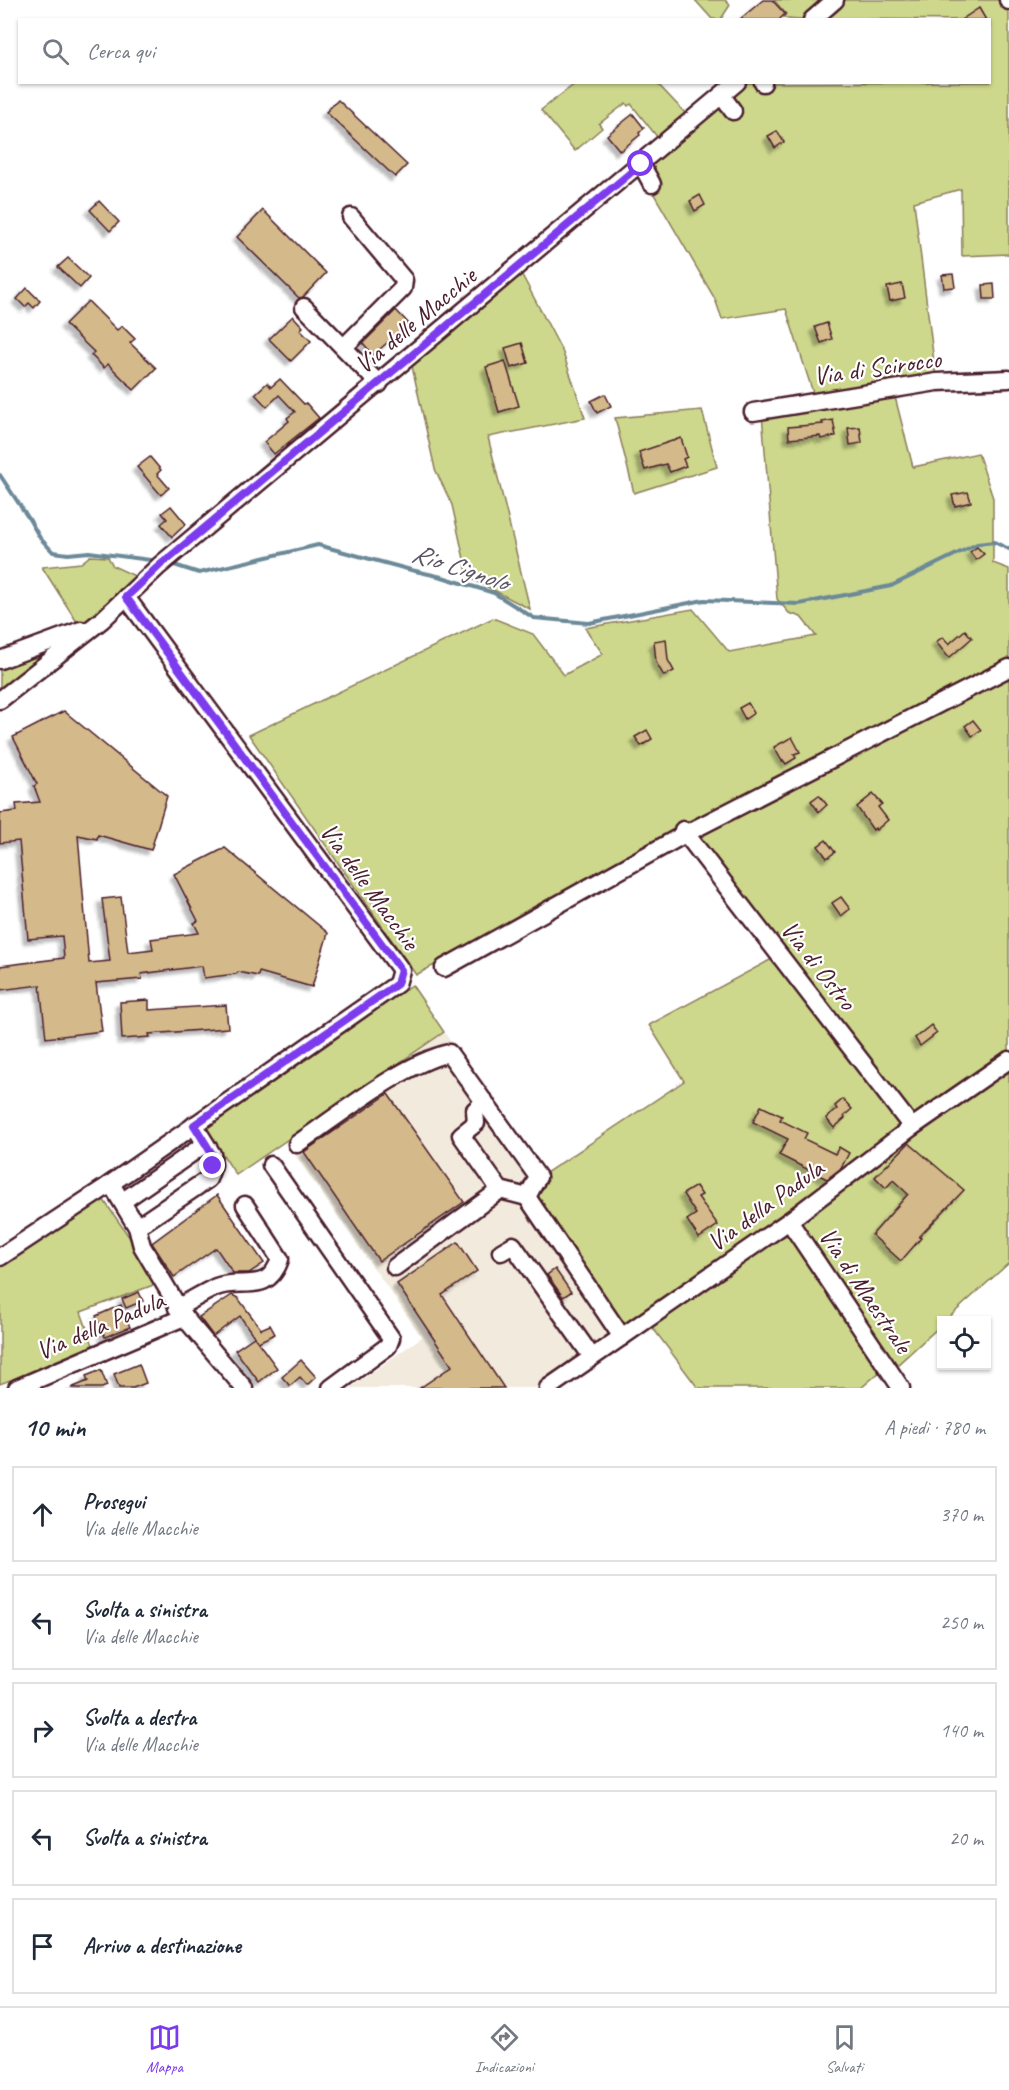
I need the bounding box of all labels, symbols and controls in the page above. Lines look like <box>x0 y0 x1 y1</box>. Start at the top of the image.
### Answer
search box <box>18 18 991 84</box>
icon: search <box>39 35 72 68</box>
text: Cerca qui <box>87 37 155 65</box>
route start <box>627 150 653 176</box>
street label: Via delle Macchie <box>348 258 485 381</box>
street label: Via di Scirocco <box>811 342 945 393</box>
water label: Rio Cignolo <box>408 536 517 600</box>
street label: Via delle Macchie <box>312 816 428 958</box>
street label: Via di Ostro <box>773 914 865 1018</box>
street label: Via della Padula <box>700 1151 831 1259</box>
route end <box>199 1152 225 1178</box>
street label: Via di Maestrale <box>811 1221 921 1362</box>
street label: Via della Padula <box>31 1283 171 1367</box>
map controls <box>937 1316 991 1370</box>
button: locate <box>937 1316 991 1370</box>
text: 10 min <box>24 1411 86 1444</box>
text: A piedi · 780 m <box>884 1415 985 1440</box>
text: Prosegui <box>83 1488 145 1516</box>
icon: ahead <box>26 1498 59 1531</box>
text: 370 m <box>940 1502 983 1527</box>
text: Via delle Macchie <box>83 1516 198 1541</box>
text: Svolta a sinistra <box>83 1596 207 1624</box>
icon: left <box>26 1606 59 1639</box>
text: 250 m <box>940 1610 983 1635</box>
text: Via delle Macchie <box>83 1624 198 1649</box>
text: Svolta a destra <box>83 1704 196 1732</box>
icon: right <box>26 1714 59 1747</box>
text: 140 m <box>940 1718 983 1743</box>
text: Via delle Macchie <box>83 1732 198 1757</box>
icon: left <box>26 1822 59 1855</box>
text: Svolta a sinistra <box>83 1824 207 1852</box>
text: 20 m <box>949 1826 983 1851</box>
icon: arrive <box>26 1930 59 1963</box>
text: Arrivo a destinazione <box>83 1932 241 1960</box>
tab: Mappa <box>146 2021 183 2077</box>
tab: Indicazioni <box>475 2021 534 2077</box>
tab: Salvati <box>826 2021 863 2077</box>

